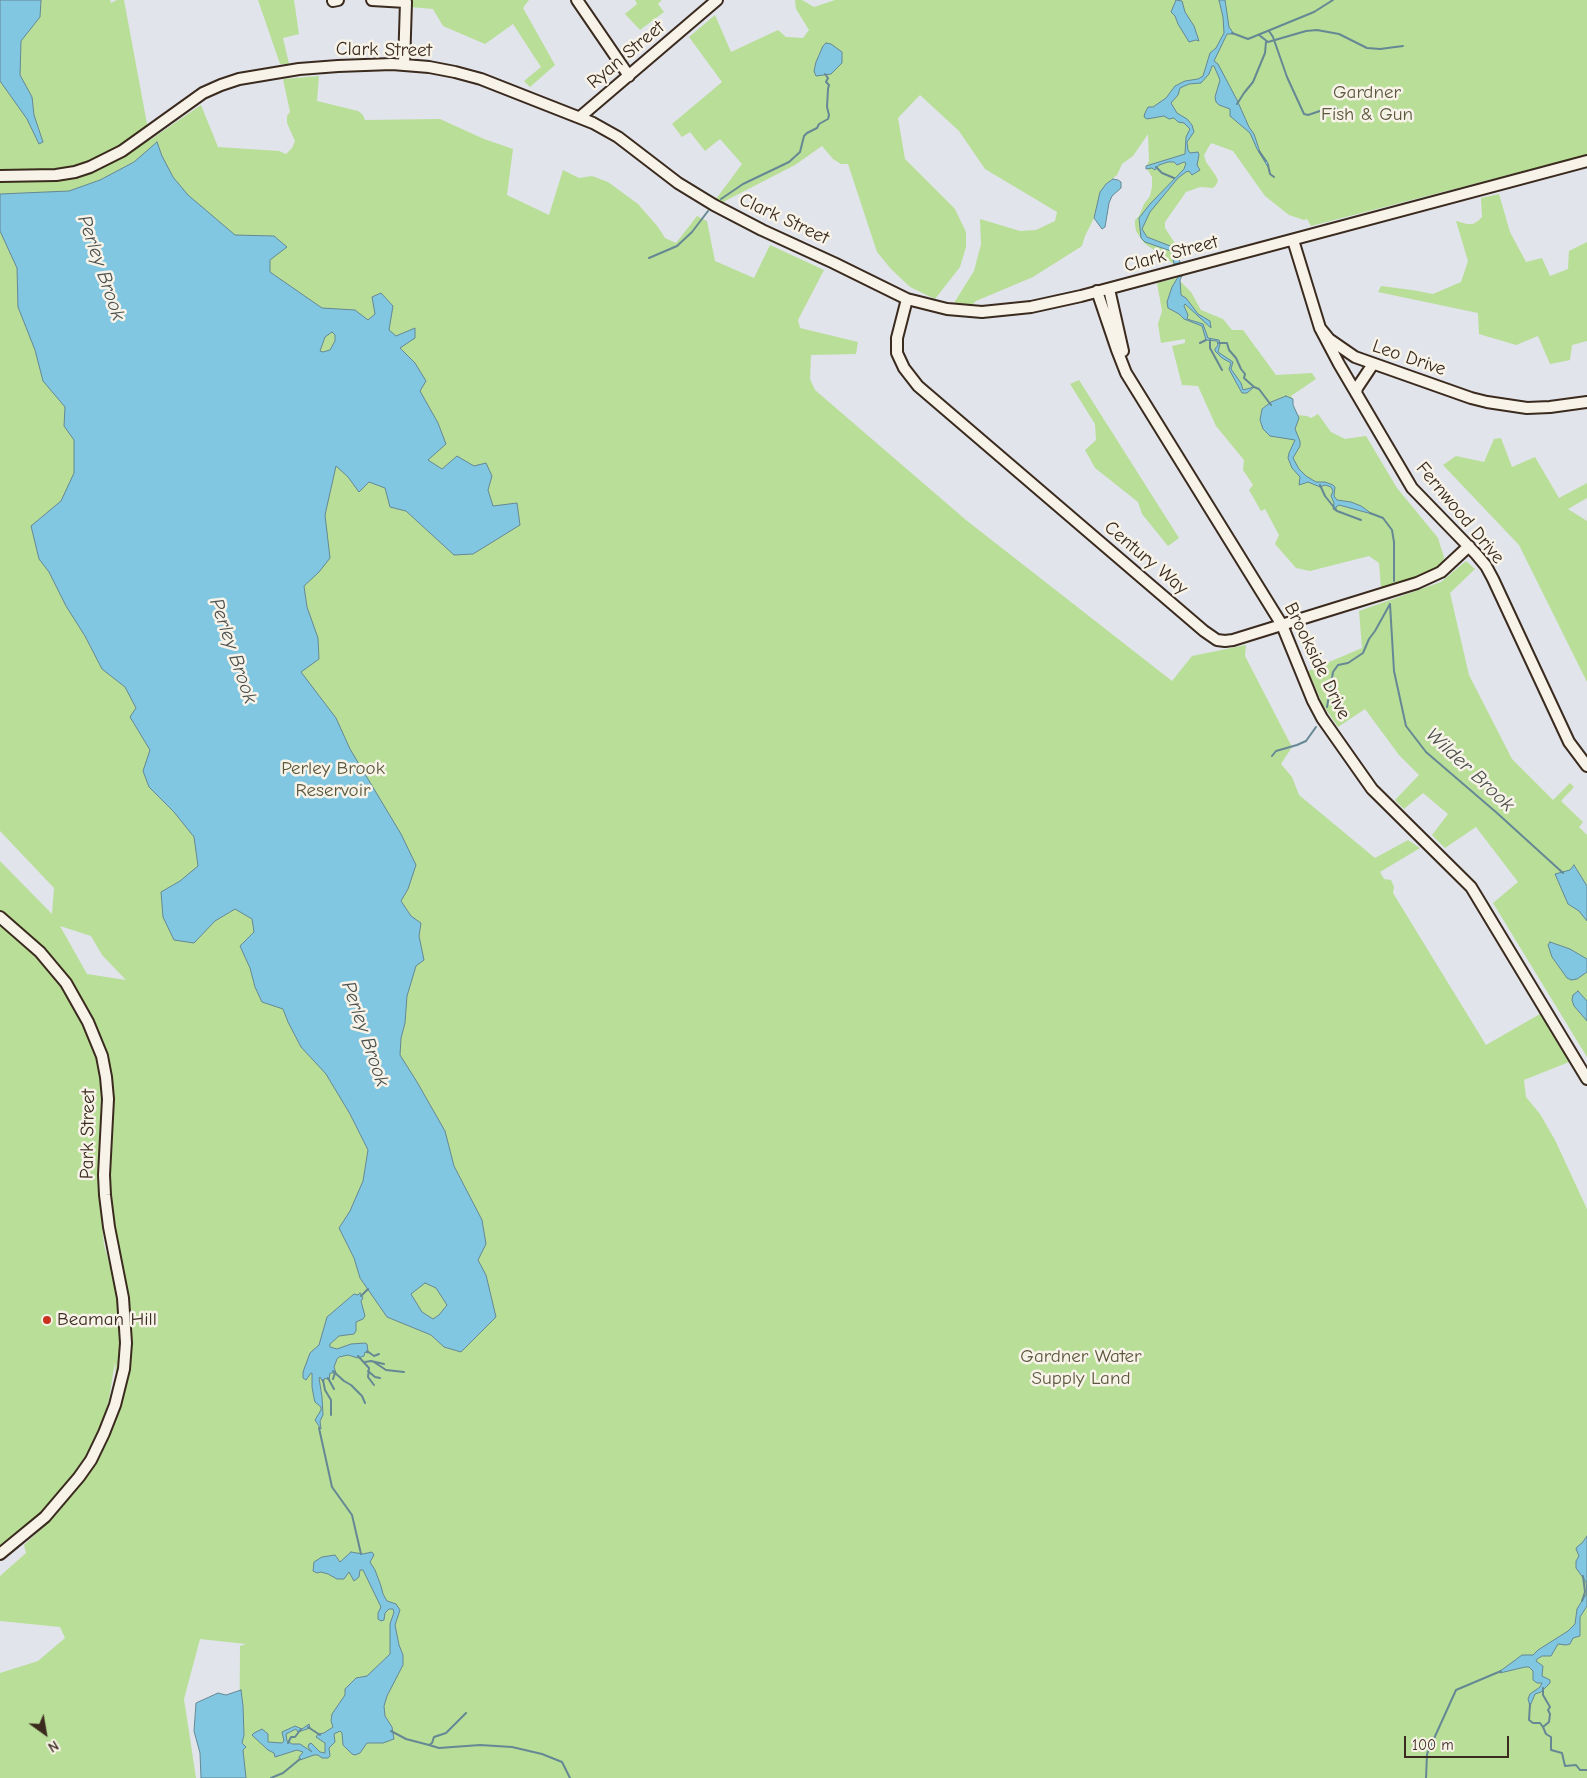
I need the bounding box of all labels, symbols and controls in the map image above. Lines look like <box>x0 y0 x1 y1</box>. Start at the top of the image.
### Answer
street label: Ryan Street <box>583 16 669 94</box>
street label: Clark Street <box>336 38 432 62</box>
park label: Gardner Fish & Gun <box>1321 82 1413 126</box>
street label: Clark Street <box>736 188 832 250</box>
water label: Perley Brook <box>72 212 130 324</box>
street label: Clark Street <box>1122 231 1220 277</box>
street label: Leo Drive <box>1369 335 1449 381</box>
street label: Fernwood Drive <box>1411 457 1509 569</box>
street label: Century Way <box>1099 516 1193 600</box>
water label: Perley Brook <box>204 595 262 707</box>
street label: Brookside Drive <box>1279 599 1355 723</box>
water label: Wilder Brook <box>1421 723 1519 817</box>
park label: Perley Brook Reservoir <box>281 758 385 802</box>
water label: Perley Brook <box>336 978 394 1090</box>
street label: Park Street <box>76 1089 100 1179</box>
place label: Beaman Hill <box>57 1309 157 1331</box>
marker: Beaman Hill <box>41 1314 53 1326</box>
park label: Gardner Water Supply Land <box>1020 1346 1142 1390</box>
north arrow <box>20 1708 70 1758</box>
scale bar <box>1407 1726 1512 1758</box>
text: 100 m <box>1412 1736 1454 1754</box>
text: N <box>45 1737 62 1756</box>

